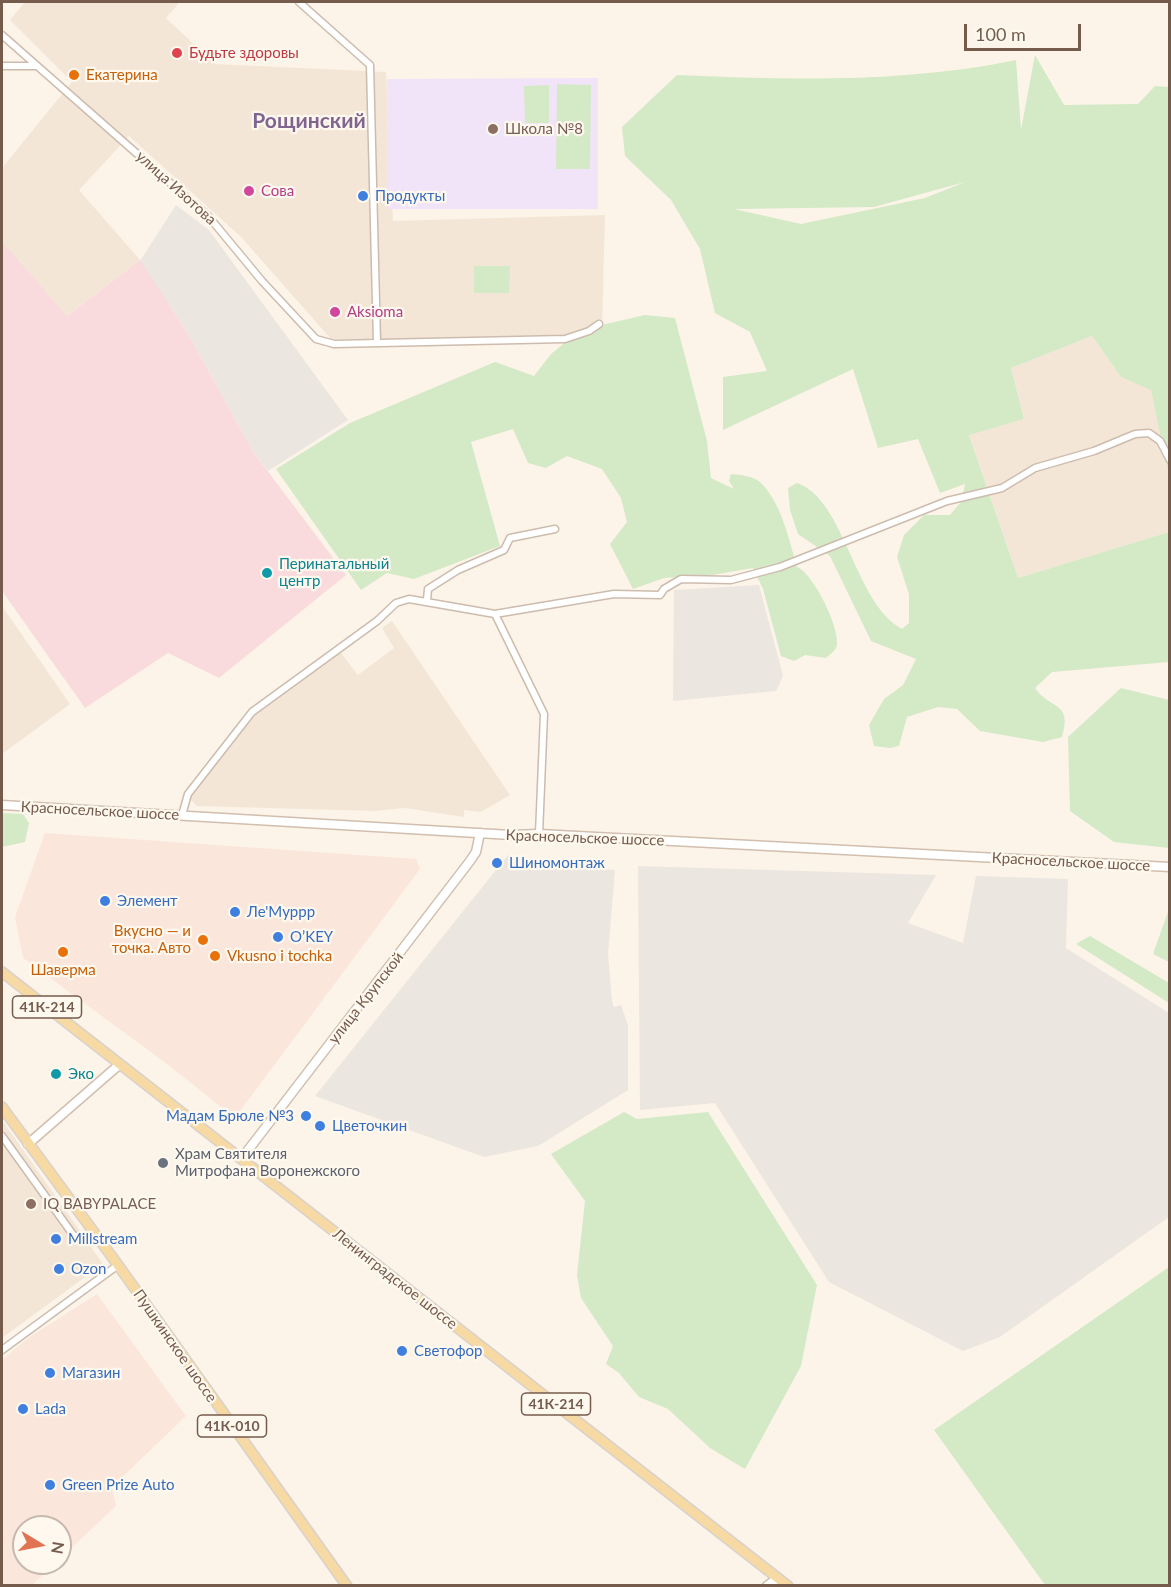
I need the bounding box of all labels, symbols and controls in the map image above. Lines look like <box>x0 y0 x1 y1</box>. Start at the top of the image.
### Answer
scale bar <box>967 12 1084 50</box>
text: 100 m <box>975 23 1026 45</box>
place label: Будьте здоровы <box>189 44 299 62</box>
marker: Будьте здоровы <box>170 46 184 60</box>
place label: Екатерина <box>86 66 158 84</box>
marker: Екатерина <box>67 68 81 82</box>
district label: Рощинский <box>252 108 366 134</box>
place label: Школа №8 <box>505 120 583 138</box>
marker: Школа №8 <box>486 122 500 136</box>
street label: улица Изотова <box>132 147 220 229</box>
place label: Сова <box>261 182 294 200</box>
marker: Сова <box>242 184 256 198</box>
place label: Продукты <box>375 187 445 205</box>
marker: Продукты <box>356 189 370 203</box>
place label: Aksioma <box>347 303 403 321</box>
marker: Aksioma <box>328 305 342 319</box>
place label: Перинатальный центр <box>279 555 389 590</box>
marker: Перинатальный центр <box>260 566 274 580</box>
street label: Красносельское шоссе <box>20 798 180 824</box>
street label: Красносельское шоссе <box>505 826 665 850</box>
street label: Красносельское шоссе <box>991 849 1151 875</box>
place label: Шиномонтаж <box>509 854 605 872</box>
marker: Шиномонтаж <box>490 856 504 870</box>
place label: Элемент <box>117 892 178 910</box>
marker: Элемент <box>98 894 112 908</box>
place label: Ле'Муррр <box>247 903 315 921</box>
marker: Ле'Муррр <box>228 905 242 919</box>
place label: Вкусно — и точка. Авто <box>112 922 191 957</box>
place label: O’KEY <box>290 928 333 946</box>
marker: O’KEY <box>271 930 285 944</box>
marker: Вкусно — и точка. Авто <box>196 933 210 947</box>
marker: Шаверма <box>56 945 70 959</box>
place label: Vkusno i tochka <box>227 947 332 965</box>
marker: Vkusno i tochka <box>208 949 222 963</box>
street label: улица Крупской <box>325 949 407 1047</box>
place label: Шаверма <box>30 961 96 979</box>
road number: 41К-214 <box>12 996 82 1018</box>
place label: Эко <box>68 1065 94 1083</box>
marker: Эко <box>49 1067 63 1081</box>
place label: Мадам Брюле №3 <box>166 1107 294 1125</box>
marker: Мадам Брюле №3 <box>299 1109 313 1123</box>
place label: Цветочкин <box>332 1117 407 1135</box>
marker: Цветочкин <box>313 1119 327 1133</box>
place label: Храм Святителя Митрофана Воронежского <box>175 1145 360 1180</box>
marker: Храм Святителя Митрофана Воронежского <box>156 1156 170 1170</box>
place label: IQ BABYPALACE <box>43 1195 156 1213</box>
marker: IQ BABYPALACE <box>24 1197 38 1211</box>
street label: Ленинградское шоссе <box>329 1225 461 1333</box>
place label: Millstream <box>68 1230 137 1248</box>
marker: Millstream <box>49 1232 63 1246</box>
place label: Ozon <box>71 1260 106 1278</box>
marker: Ozon <box>52 1262 66 1276</box>
street label: Пушкинское шоссе <box>129 1286 221 1406</box>
place label: Светофор <box>414 1342 482 1360</box>
marker: Светофор <box>395 1344 409 1358</box>
place label: Магазин <box>62 1364 121 1382</box>
marker: Магазин <box>43 1366 57 1380</box>
road number: 41К-214 <box>522 1393 590 1415</box>
place label: Lada <box>35 1400 66 1418</box>
marker: Lada <box>16 1402 30 1416</box>
road number: 41К-010 <box>198 1415 266 1437</box>
place label: Green Prize Auto <box>62 1476 175 1494</box>
marker: Green Prize Auto <box>43 1478 57 1492</box>
north arrow <box>12 1515 72 1575</box>
text: N <box>48 1540 69 1556</box>

